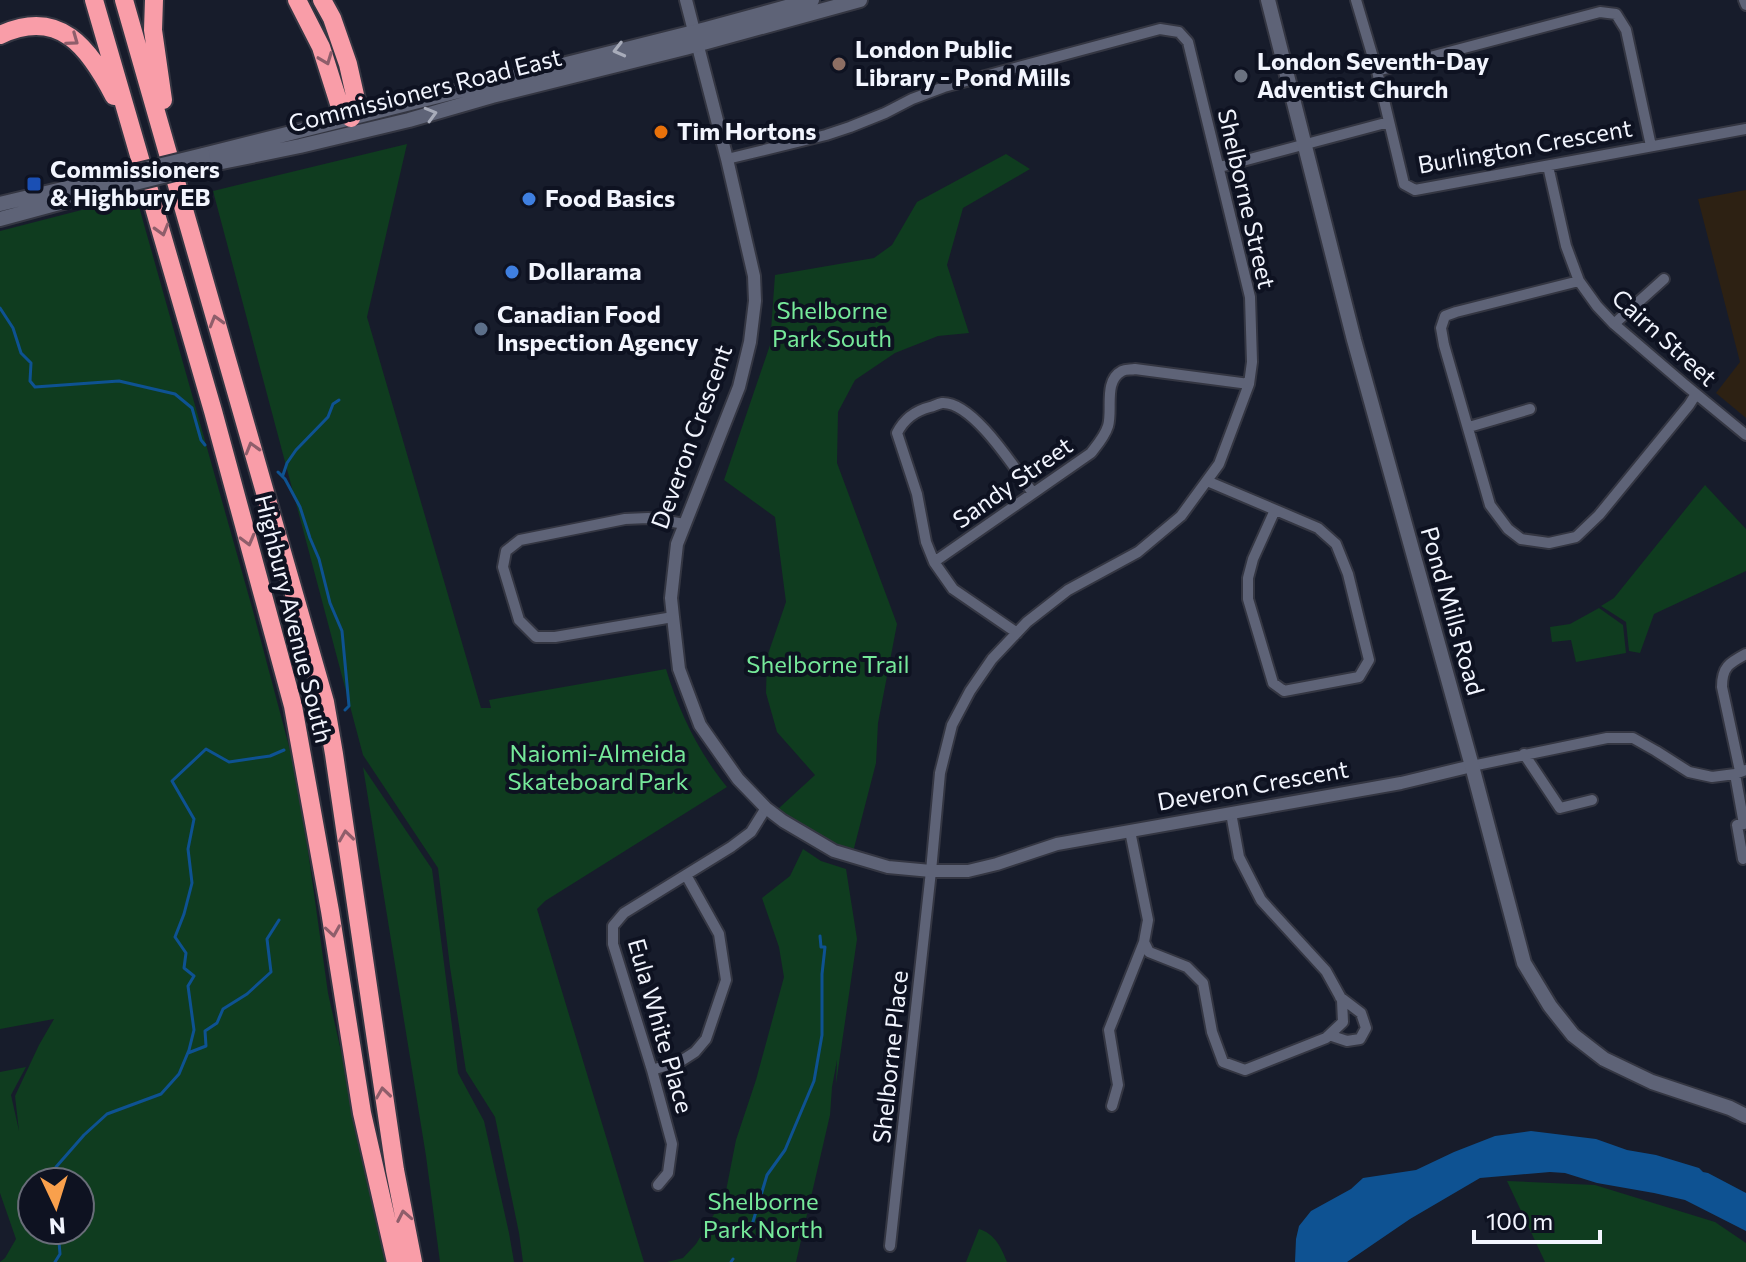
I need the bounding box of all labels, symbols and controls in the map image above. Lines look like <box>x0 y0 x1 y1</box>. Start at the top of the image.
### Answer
one-way arrow <box>64 30 78 45</box>
place label: London Public Library - Pond Mills <box>855 34 1071 91</box>
one-way arrow <box>612 40 626 57</box>
street label: Commissioners Road East <box>285 42 564 138</box>
place label: London Seventh-Day Adventist Church <box>1257 46 1489 103</box>
one-way arrow <box>316 51 333 65</box>
marker: London Public Library - Pond Mills <box>830 55 848 73</box>
marker: London Seventh-Day Adventist Church <box>1232 67 1250 85</box>
one-way arrow <box>423 106 437 123</box>
street label: Shelborne Street <box>1213 106 1282 291</box>
street label: Burlington Crescent <box>1415 112 1634 179</box>
place label: Tim Hortons <box>677 116 816 145</box>
marker: Tim Hortons <box>652 123 670 141</box>
place label: Commissioners & Highbury EB <box>50 154 220 211</box>
marker: Commissioners & Highbury EB <box>25 175 43 193</box>
place label: Food Basics <box>545 183 675 212</box>
marker: Food Basics <box>520 190 538 208</box>
one-way arrow <box>153 223 169 237</box>
place label: Dollarama <box>528 256 642 285</box>
marker: Dollarama <box>503 263 521 281</box>
street label: Cairn Street <box>1607 282 1723 392</box>
park label: Shelborne Park South <box>772 295 892 352</box>
place label: Canadian Food Inspection Agency <box>497 299 699 356</box>
one-way arrow <box>209 315 226 329</box>
marker: Canadian Food Inspection Agency <box>472 320 490 338</box>
street label: Deveron Crescent <box>644 340 737 532</box>
street label: Sandy Street <box>947 430 1078 534</box>
one-way arrow <box>245 441 262 455</box>
street label: Highbury Avenue South <box>250 491 339 746</box>
street label: Pond Mills Road <box>1416 523 1491 698</box>
one-way arrow <box>239 533 256 547</box>
park label: Shelborne Trail <box>746 649 910 678</box>
park label: Naiomi-Almeida Skateboard Park <box>508 738 688 795</box>
street label: Deveron Crescent <box>1155 753 1351 816</box>
one-way arrow <box>338 829 355 843</box>
one-way arrow <box>324 924 341 938</box>
street label: Eula White Place <box>623 935 700 1116</box>
street label: Shelborne Place <box>866 969 913 1145</box>
one-way arrow <box>375 1086 392 1100</box>
north arrow <box>16 1166 96 1246</box>
park label: Shelborne Park North <box>703 1186 823 1243</box>
scale bar <box>1474 1194 1600 1244</box>
text: 100 m <box>1486 1206 1553 1235</box>
one-way arrow <box>396 1209 413 1223</box>
text: N <box>48 1212 67 1240</box>

